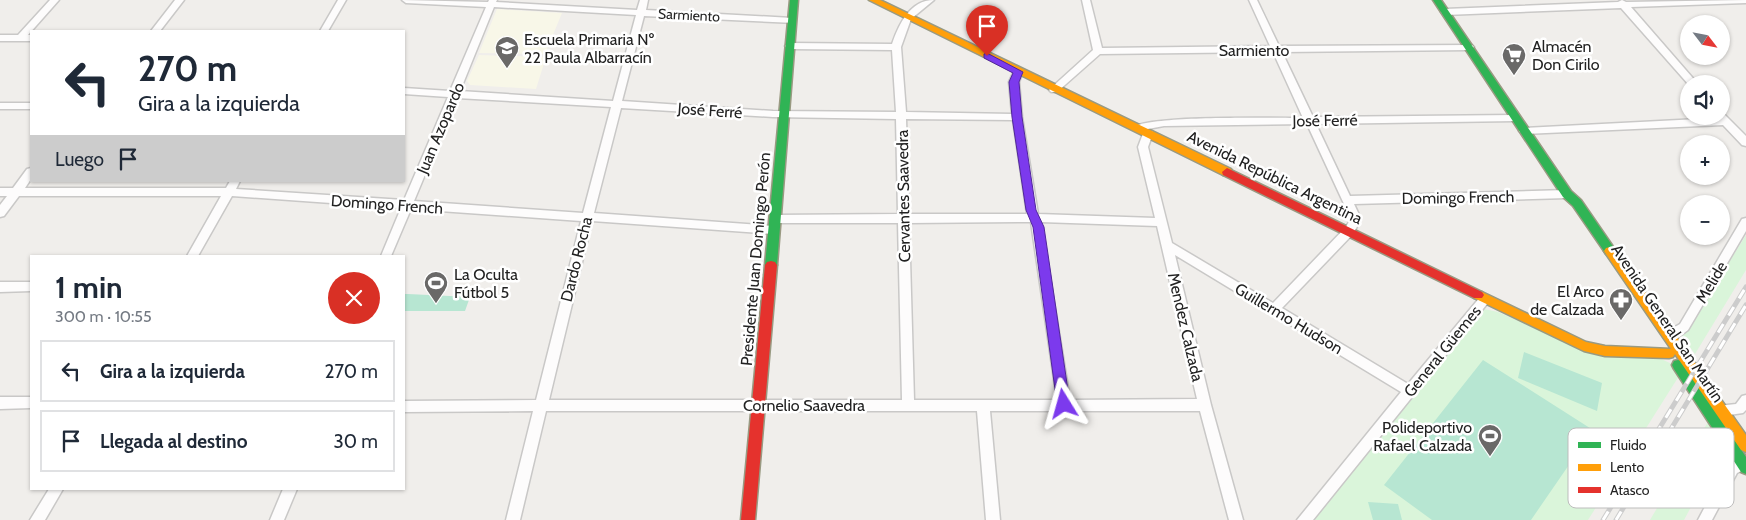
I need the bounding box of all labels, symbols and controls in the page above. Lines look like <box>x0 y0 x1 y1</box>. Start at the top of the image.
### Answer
street label: Sarmiento <box>658 4 721 26</box>
pin <box>966 5 1008 56</box>
icon: arrive <box>973 12 1001 40</box>
north arrow <box>1680 15 1730 65</box>
map controls <box>1680 15 1730 245</box>
place label: Escuela Primaria Nº 22 Paula Albarracín <box>524 30 654 67</box>
school or university icon: Escuela Primaria Nº 22 Paula Albarracín <box>494 35 520 69</box>
place label: Almacén Don Cirilo <box>1532 37 1600 74</box>
street label: Sarmiento <box>1219 41 1290 60</box>
supermarket icon: Almacén Don Cirilo <box>1501 42 1527 76</box>
text: 270 m <box>138 47 237 90</box>
icon: left <box>55 50 120 115</box>
button: sound <box>1680 75 1730 125</box>
street label: Juan Azopardo <box>412 79 468 178</box>
text: Gira a la izquierda <box>138 90 300 117</box>
street label: José Ferré <box>676 99 743 122</box>
street label: José Ferré <box>1291 110 1358 131</box>
street label: Avenida República Argentina <box>1184 127 1366 228</box>
street label: Cervantes Saavedra <box>893 129 914 263</box>
button: + <box>1680 135 1730 185</box>
icon: arrive <box>114 145 142 173</box>
text: Luego <box>55 148 104 171</box>
street label: Presidente Juan Domingo Perón <box>737 151 774 367</box>
street label: Domingo French <box>1402 187 1514 208</box>
street label: Domingo French <box>330 191 444 218</box>
button: − <box>1680 195 1730 245</box>
street label: Dardo Rocha <box>557 214 596 304</box>
street label: Avenida General San Martín <box>1608 241 1728 406</box>
street label: Melide <box>1692 258 1731 307</box>
place label: La Oculta Fútbol 5 <box>454 265 518 302</box>
text: 1 min <box>55 269 123 306</box>
sports icon: La Oculta Fútbol 5 <box>423 270 449 304</box>
street label: Mendez Calzada <box>1164 271 1207 384</box>
button: close <box>328 272 380 324</box>
street label: Guillermo Hudson <box>1231 279 1346 358</box>
place label: El Arco de Calzada <box>1530 282 1604 319</box>
pharmacy icon: El Arco de Calzada <box>1608 287 1634 321</box>
street label: General Güemes <box>1400 302 1485 401</box>
text: 300 m · 10:55 <box>55 307 152 326</box>
icon: left <box>57 357 85 385</box>
text: Gira a la izquierda <box>100 360 245 383</box>
text: 270 m <box>324 360 378 383</box>
position arrow <box>1037 377 1089 429</box>
street label: Cornelio Saavedra <box>743 396 865 415</box>
place label: Polideportivo Rafael Calzada <box>1373 418 1472 455</box>
sports icon: Polideportivo Rafael Calzada <box>1477 423 1503 457</box>
icon: arrive <box>57 427 85 455</box>
legend <box>1568 428 1734 508</box>
text: Llegada al destino <box>100 430 247 453</box>
text: 30 m <box>334 430 378 453</box>
text: Fluido <box>1610 436 1647 454</box>
text: Lento <box>1610 458 1644 476</box>
text: Atasco <box>1610 481 1650 499</box>

